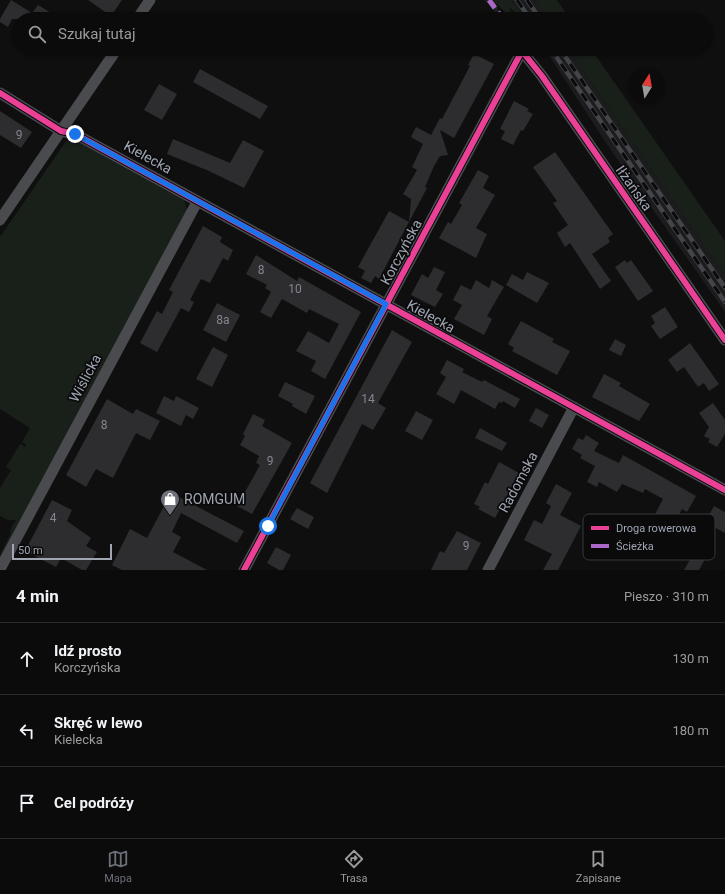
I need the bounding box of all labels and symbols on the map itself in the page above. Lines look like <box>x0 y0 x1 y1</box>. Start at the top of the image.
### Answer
north arrow <box>629 68 665 104</box>
route end <box>66 125 84 143</box>
house number: 9 <box>16 128 22 142</box>
street label: Kielecka <box>121 137 175 177</box>
street label: Iłżańska <box>613 162 655 214</box>
street label: Korczyńska <box>377 217 425 287</box>
house number: 8 <box>258 263 265 277</box>
house number: 10 <box>288 282 302 296</box>
street label: Kielecka <box>404 296 458 336</box>
house number: 8a <box>216 313 230 327</box>
street label: Wiślicka <box>66 351 104 405</box>
house number: 14 <box>361 392 375 406</box>
house number: 8 <box>101 418 108 432</box>
street label: Radomska <box>495 449 541 515</box>
house number: 9 <box>267 454 273 468</box>
shop icon: ROMGUM <box>159 488 181 516</box>
place label: ROMGUM <box>184 491 245 507</box>
house number: 4 <box>50 511 57 525</box>
legend <box>583 514 715 560</box>
route start <box>259 517 277 535</box>
text: Droga rowerowa <box>616 522 696 535</box>
house number: 9 <box>463 539 469 553</box>
text: Ścieżka <box>616 540 654 553</box>
scale bar <box>12 542 112 561</box>

